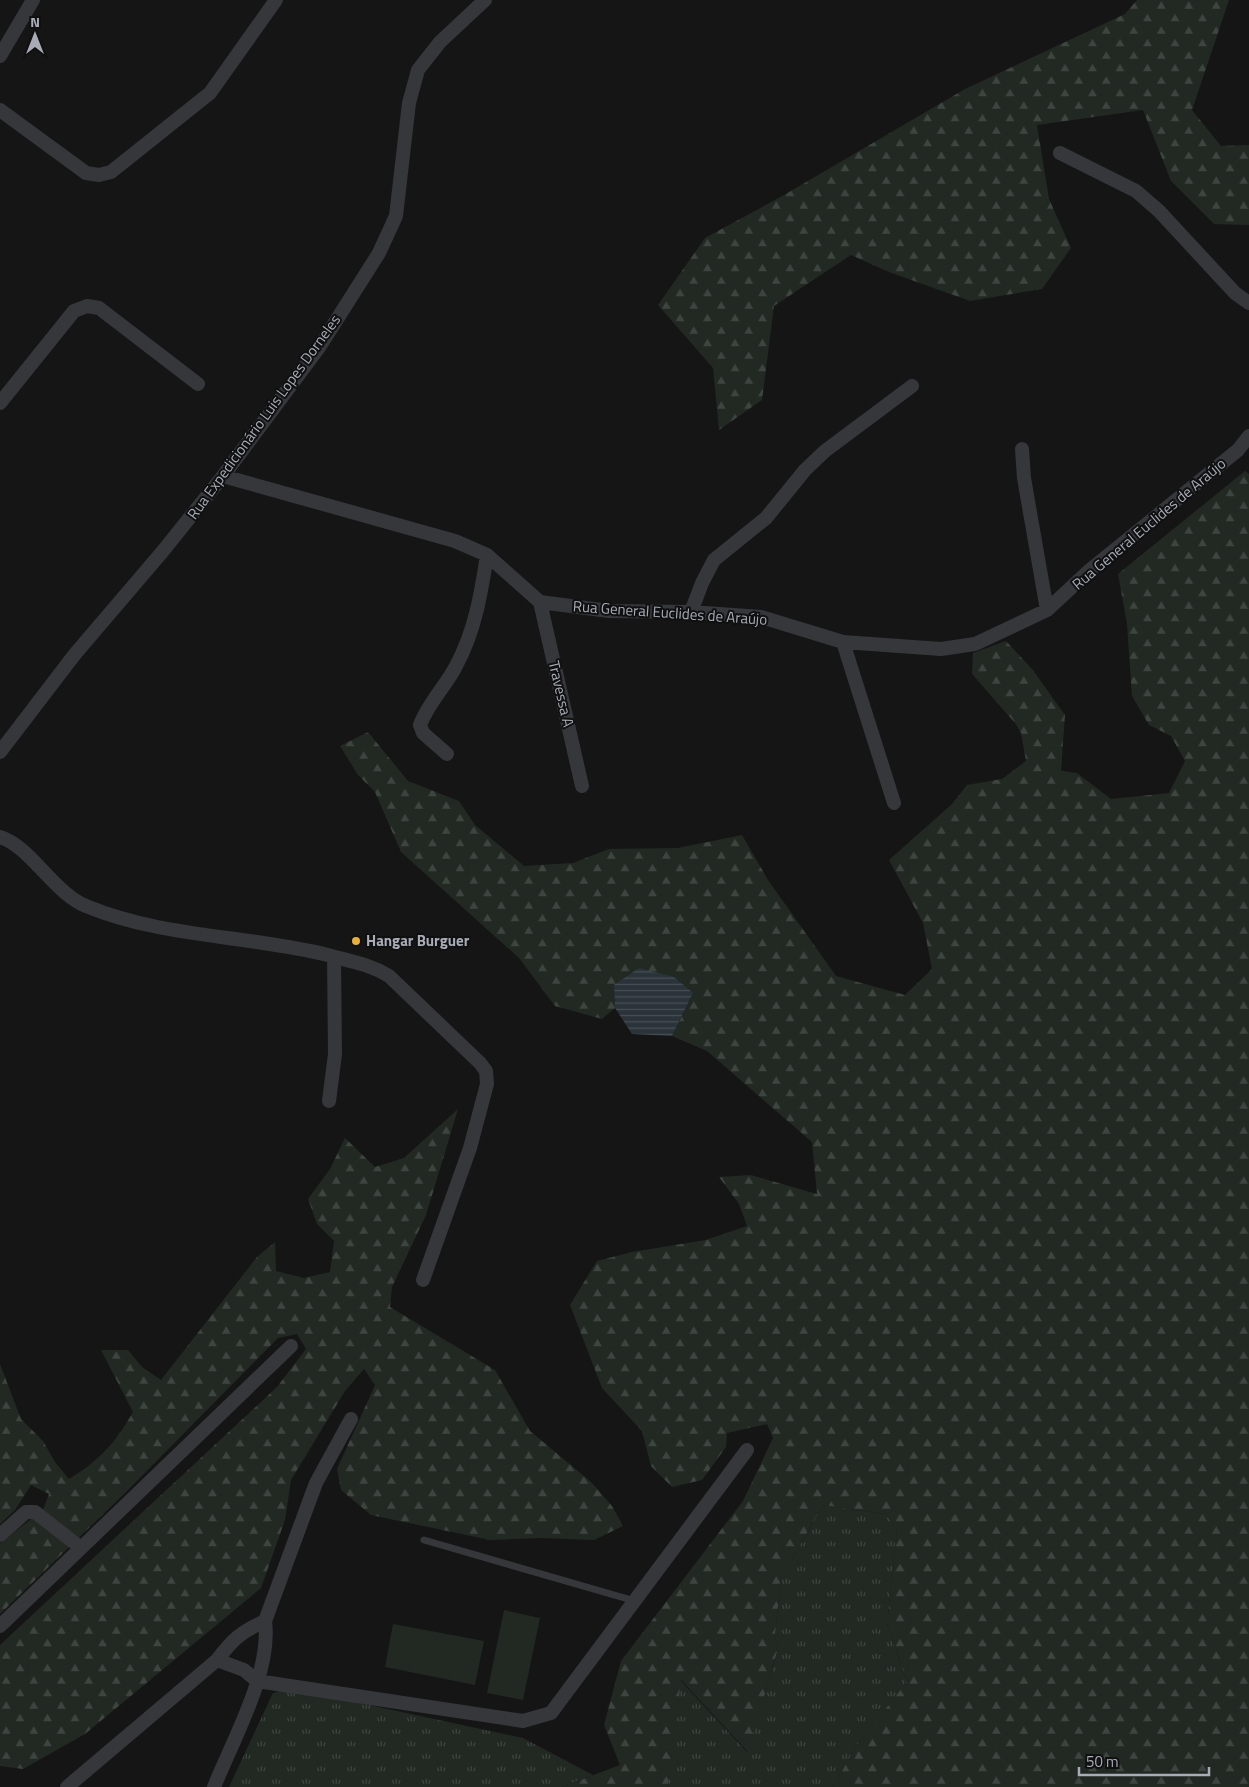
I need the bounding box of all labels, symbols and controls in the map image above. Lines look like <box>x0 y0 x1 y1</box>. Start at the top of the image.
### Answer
north arrow <box>10 10 60 60</box>
text: N <box>30 11 40 32</box>
street label: Rua Expedicionário Luis Lopes Dorneles <box>181 309 346 524</box>
street label: Rua General Euclides de Araújo <box>1067 452 1231 595</box>
street label: Rua General Euclides de Araújo <box>572 594 768 631</box>
street label: Travessa A <box>543 658 580 729</box>
place label: Hangar Burguer <box>366 929 470 952</box>
marker: Hangar Burguer <box>350 935 362 947</box>
scale bar <box>1079 1744 1209 1776</box>
text: 50 m <box>1086 1750 1119 1773</box>

